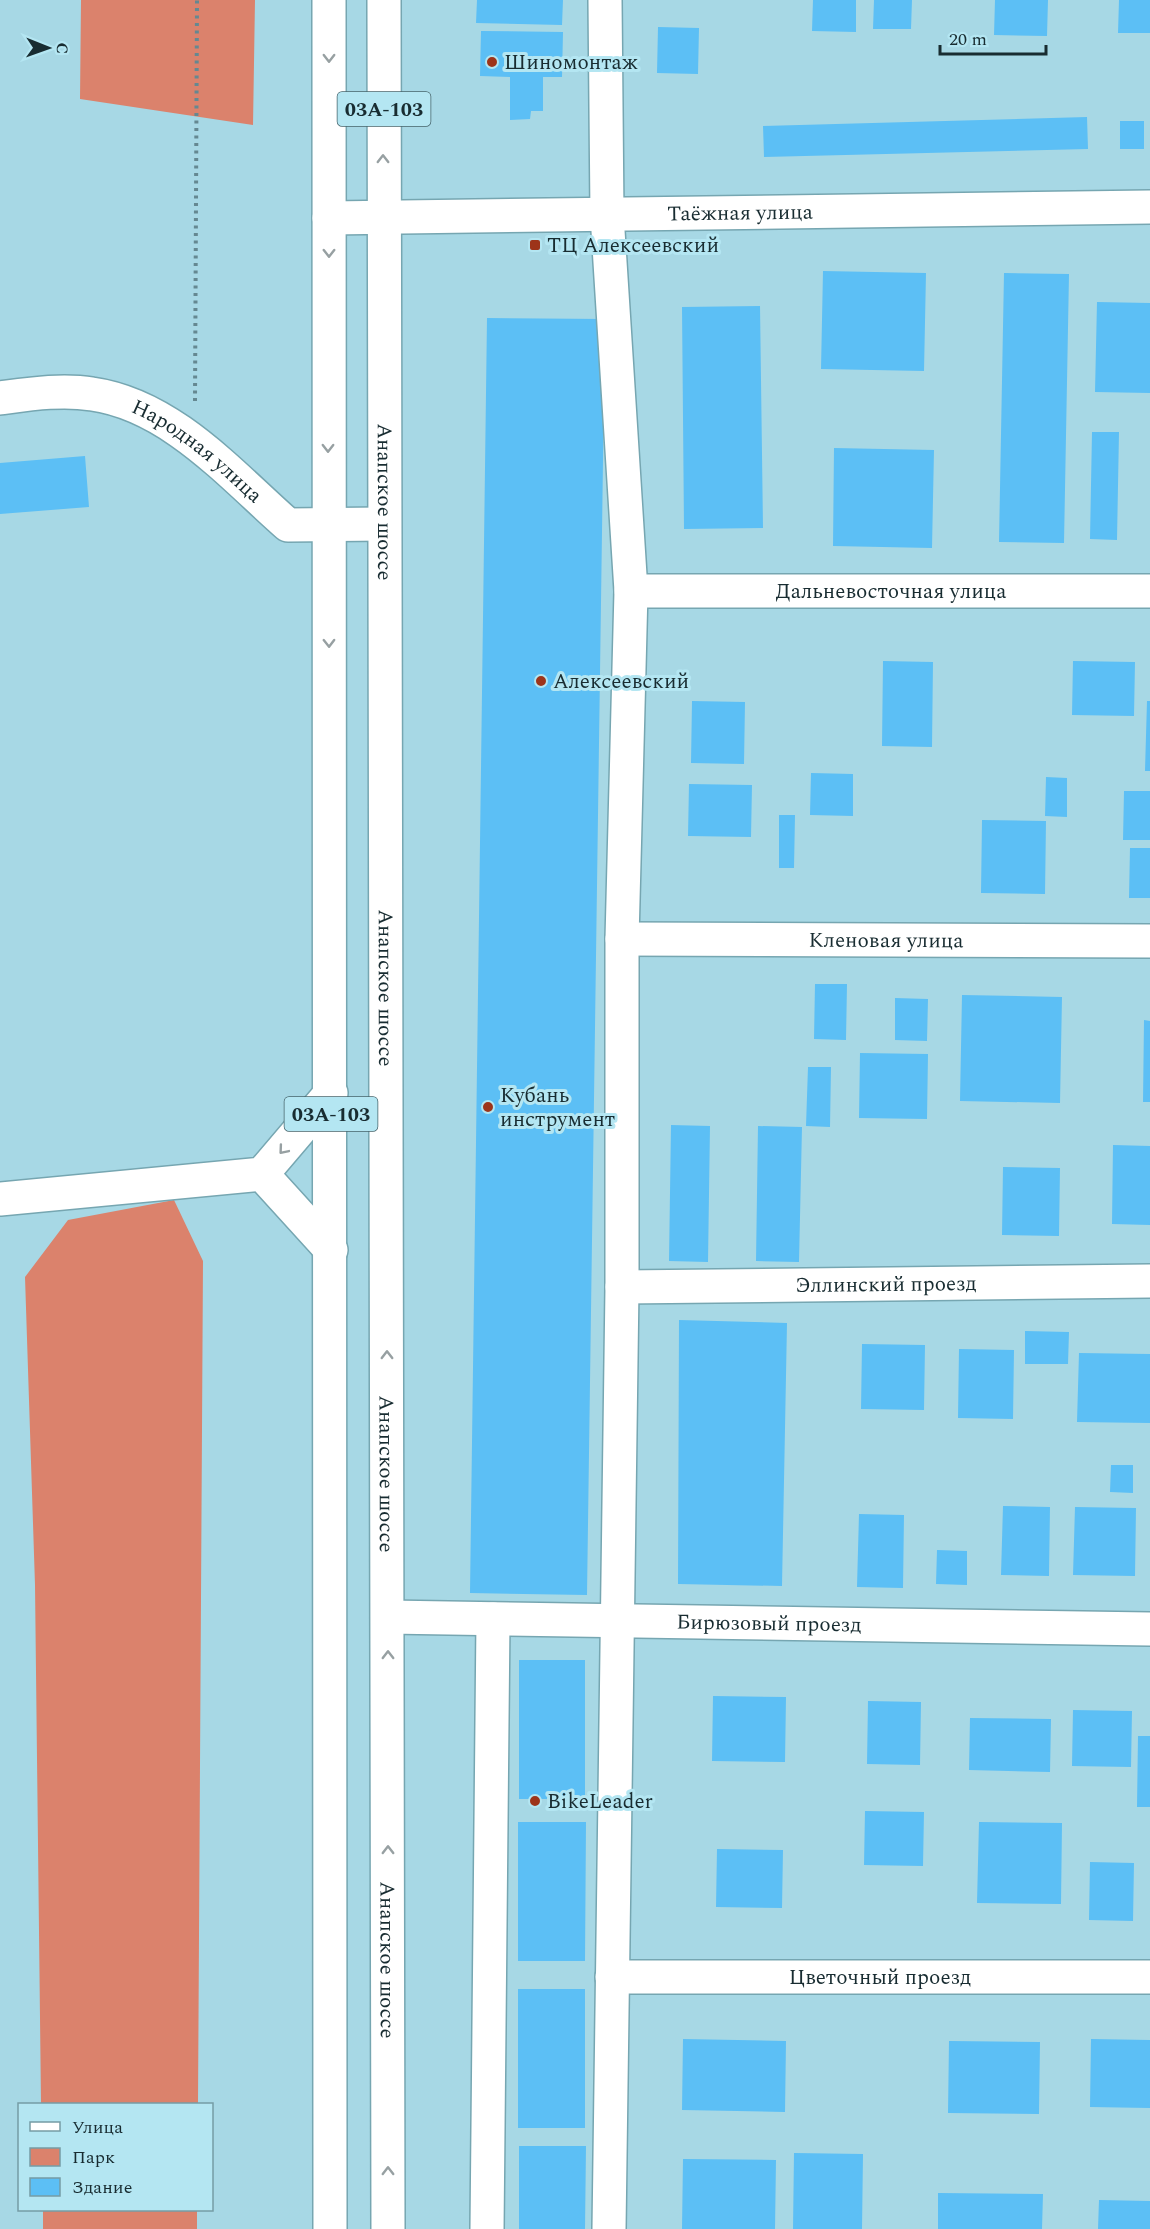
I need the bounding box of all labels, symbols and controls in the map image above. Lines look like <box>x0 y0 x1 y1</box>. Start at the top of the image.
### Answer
north arrow <box>18 18 78 78</box>
scale bar <box>940 18 1046 56</box>
text: 20 m <box>949 26 987 53</box>
text: С <box>50 42 74 54</box>
place label: Шиномонтаж <box>504 47 638 79</box>
one-way arrow <box>323 54 335 63</box>
marker: Шиномонтаж <box>485 55 499 69</box>
road number: 03А-103 <box>338 92 430 126</box>
one-way arrow <box>377 155 389 164</box>
street label: Таёжная улица <box>667 197 814 230</box>
place label: ТЦ Алексеевский <box>547 230 719 262</box>
marker: ТЦ Алексеевский <box>528 238 542 252</box>
one-way arrow <box>323 249 335 258</box>
street label: Народная улица <box>126 391 270 512</box>
street label: Анапское шоссе <box>368 423 400 581</box>
one-way arrow <box>322 444 334 453</box>
street label: Дальневосточная улица <box>776 576 1007 608</box>
one-way arrow <box>323 639 335 648</box>
place label: Алексеевский <box>553 666 689 698</box>
marker: Алексеевский <box>534 674 548 688</box>
street label: Анапское шоссе <box>369 909 401 1067</box>
street label: Кленовая улица <box>808 925 964 957</box>
place label: Кубань инструмент <box>500 1080 615 1136</box>
road number: 03А-103 <box>284 1097 378 1131</box>
marker: Кубань инструмент <box>481 1100 495 1114</box>
one-way arrow <box>279 1143 290 1154</box>
street label: Эллинский проезд <box>795 1268 977 1302</box>
one-way arrow <box>381 1350 393 1359</box>
street label: Анапское шоссе <box>370 1395 402 1553</box>
street label: Бирюзовый проезд <box>676 1607 862 1641</box>
one-way arrow <box>382 1650 394 1659</box>
place label: BikeLeader <box>547 1786 653 1818</box>
marker: BikeLeader <box>528 1794 542 1808</box>
one-way arrow <box>382 1845 394 1854</box>
street label: Анапское шоссе <box>370 1881 403 2039</box>
street label: Цветочный проезд <box>789 1962 971 1994</box>
legend <box>18 2103 213 2211</box>
text: Улица <box>72 2114 123 2141</box>
text: Парк <box>72 2144 115 2171</box>
one-way arrow <box>382 2166 394 2175</box>
text: Здание <box>72 2174 132 2201</box>

